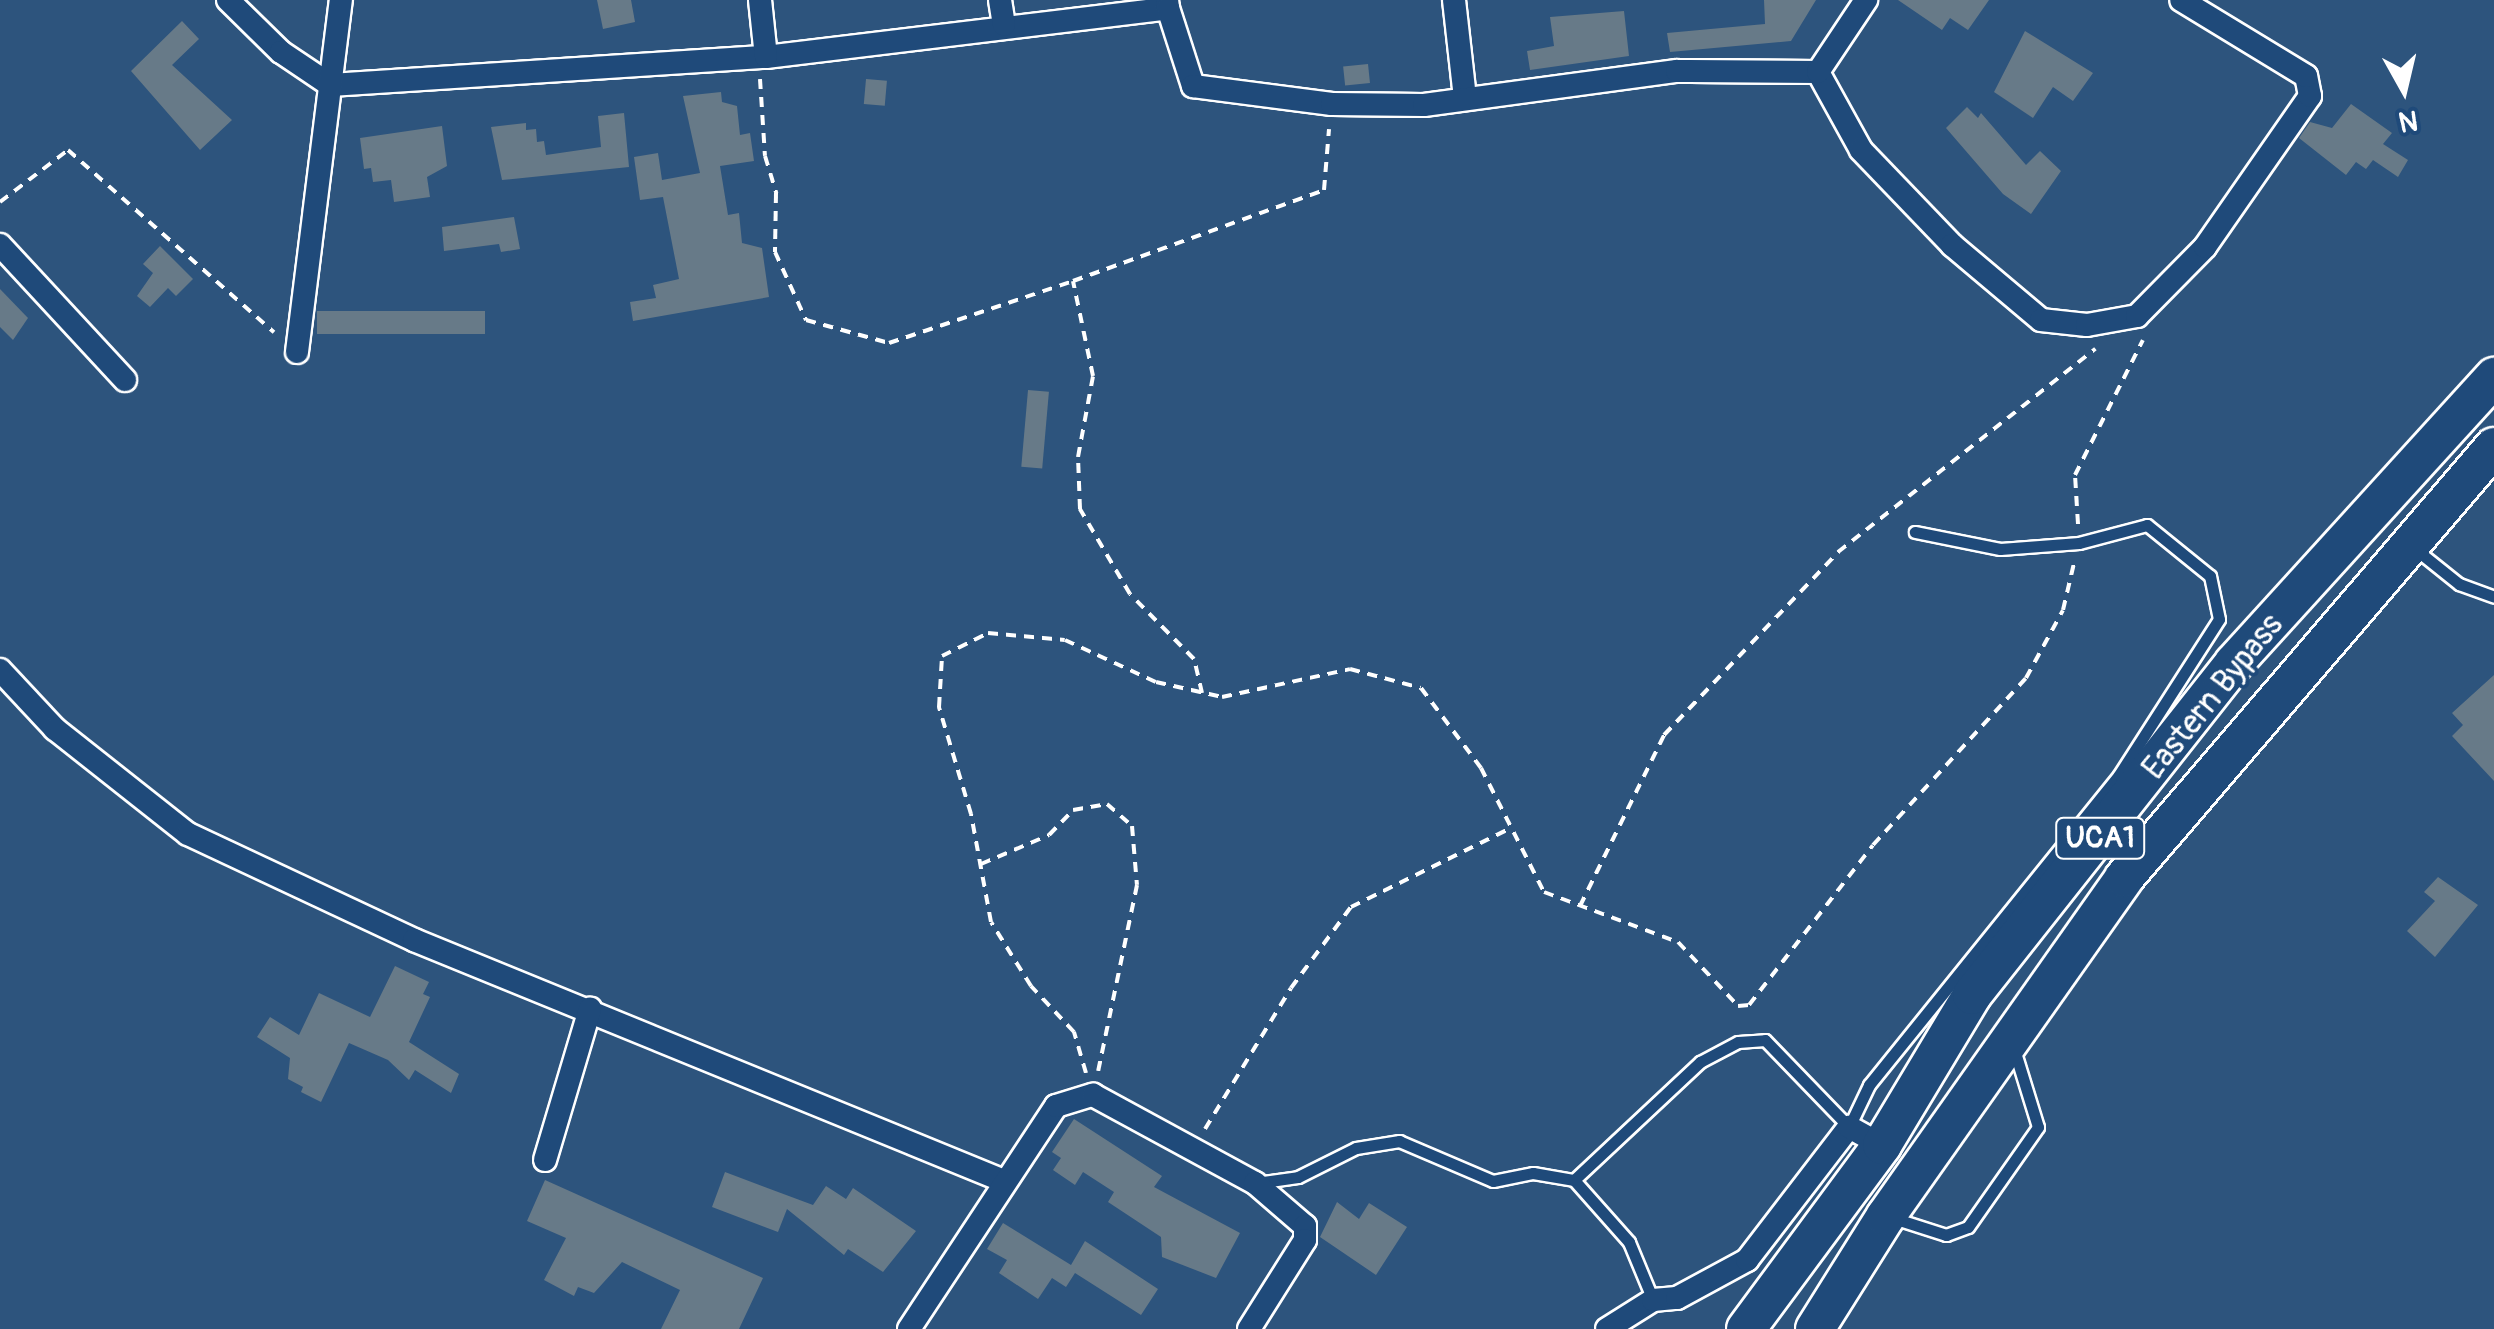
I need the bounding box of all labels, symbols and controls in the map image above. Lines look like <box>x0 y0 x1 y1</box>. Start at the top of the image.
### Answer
north arrow <box>2354 40 2454 140</box>
text: N <box>2396 102 2420 139</box>
street label: Eastern Bypass <box>2135 607 2291 787</box>
road number: UCA1 <box>2055 813 2145 863</box>

